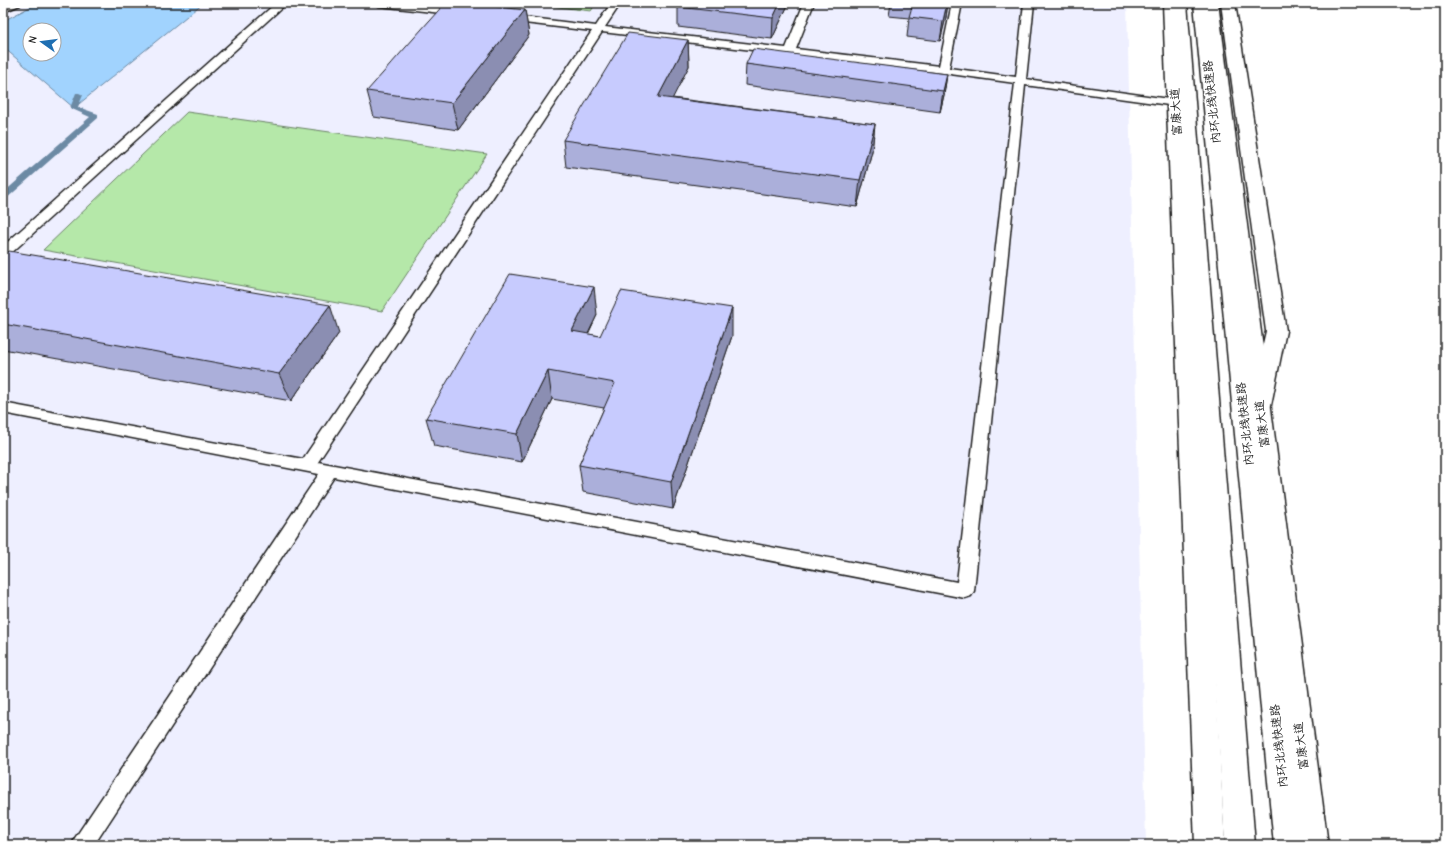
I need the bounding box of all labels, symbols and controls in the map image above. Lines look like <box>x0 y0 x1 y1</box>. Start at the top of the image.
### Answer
north arrow <box>22 22 62 62</box>
text: N <box>26 35 40 45</box>
street label: 内环北线快速路 <box>1201 59 1223 145</box>
street label: 富康大道 <box>1168 88 1184 136</box>
street label: 内环北线快速路 <box>1234 381 1256 467</box>
street label: 富康大道 <box>1252 399 1272 449</box>
street label: 内环北线快速路 <box>1268 703 1290 789</box>
street label: 富康大道 <box>1291 721 1311 771</box>

